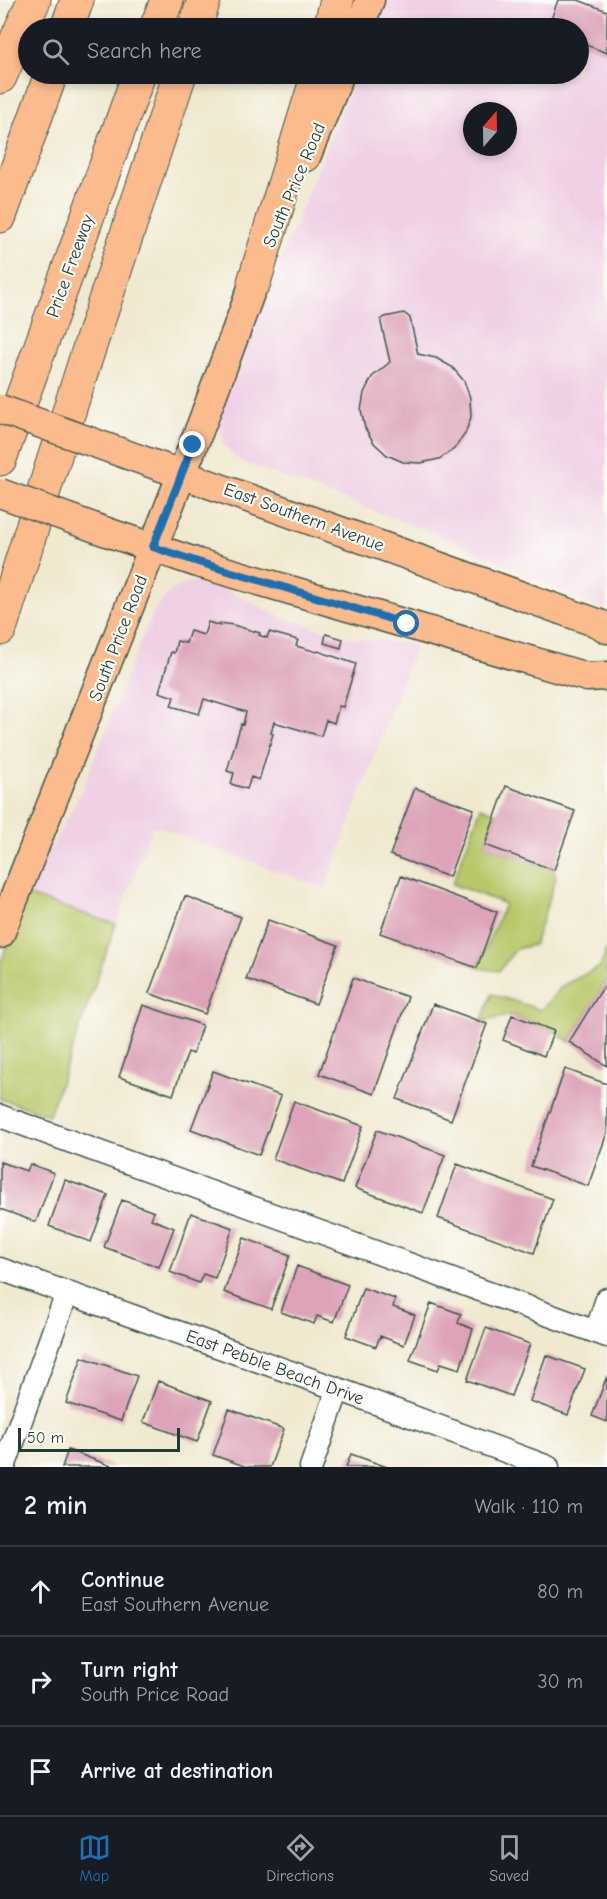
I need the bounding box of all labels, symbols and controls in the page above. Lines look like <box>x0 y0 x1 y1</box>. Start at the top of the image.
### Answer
search box <box>18 18 589 84</box>
icon: search <box>39 35 72 68</box>
text: Search here <box>87 38 202 64</box>
north arrow <box>463 102 517 156</box>
street label: South Price Road <box>259 120 330 251</box>
street label: Price Freeway <box>42 211 99 321</box>
route end <box>179 431 205 457</box>
street label: East Southern Avenue <box>221 479 387 556</box>
street label: South Price Road <box>85 572 152 704</box>
route start <box>393 610 419 636</box>
street label: East Pebble Beach Drive <box>183 1325 367 1409</box>
scale bar <box>18 1425 180 1452</box>
text: 50 m <box>27 1429 64 1447</box>
text: 2 min <box>24 1491 87 1521</box>
text: Walk · 110 m <box>475 1495 583 1518</box>
text: Continue <box>81 1567 164 1593</box>
icon: ahead <box>24 1575 57 1608</box>
text: 80 m <box>537 1580 583 1603</box>
text: East Southern Avenue <box>81 1593 269 1616</box>
text: Turn right <box>81 1657 178 1683</box>
icon: right <box>24 1665 57 1698</box>
text: 30 m <box>537 1670 583 1693</box>
text: South Price Road <box>81 1683 229 1706</box>
icon: arrive <box>24 1755 57 1788</box>
text: Arrive at destination <box>81 1758 273 1784</box>
tab: Map <box>78 1831 111 1885</box>
tab: Directions <box>266 1831 334 1885</box>
tab: Saved <box>489 1831 529 1885</box>

